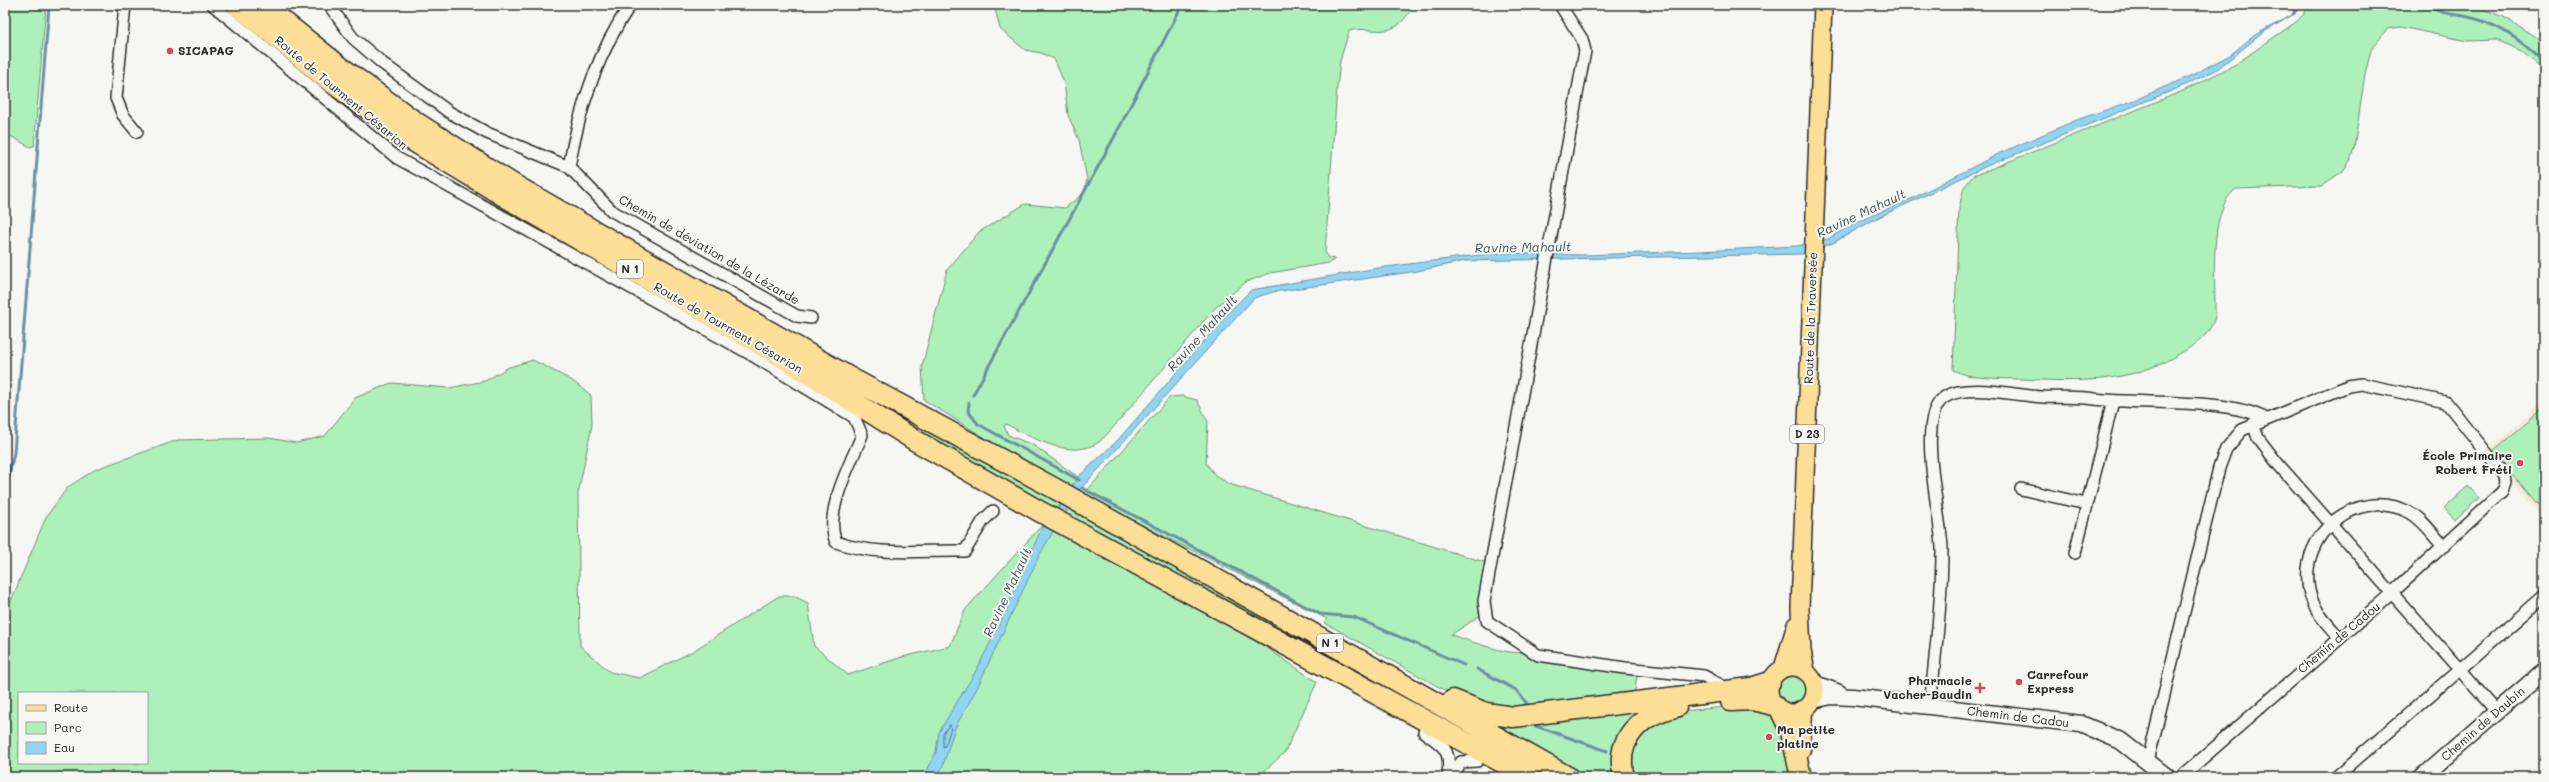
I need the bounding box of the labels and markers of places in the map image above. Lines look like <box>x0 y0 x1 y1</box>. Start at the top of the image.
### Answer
place label: SICAPAG <box>178 42 234 58</box>
marker: SICAPAG <box>165 46 175 56</box>
place label: École Primaire Robert Fréti <box>2422 447 2512 477</box>
marker: École Primaire Robert Fréti <box>2515 458 2525 468</box>
place label: Carrefour Express <box>2027 666 2088 696</box>
place label: Pharmacie Vacher-Baudin <box>1883 672 1972 702</box>
marker: Carrefour Express <box>2014 677 2024 687</box>
marker: Pharmacie Vacher-Baudin <box>1975 683 1985 693</box>
place label: Ma petite platine <box>1777 721 1835 751</box>
marker: Ma petite platine <box>1764 732 1774 742</box>

